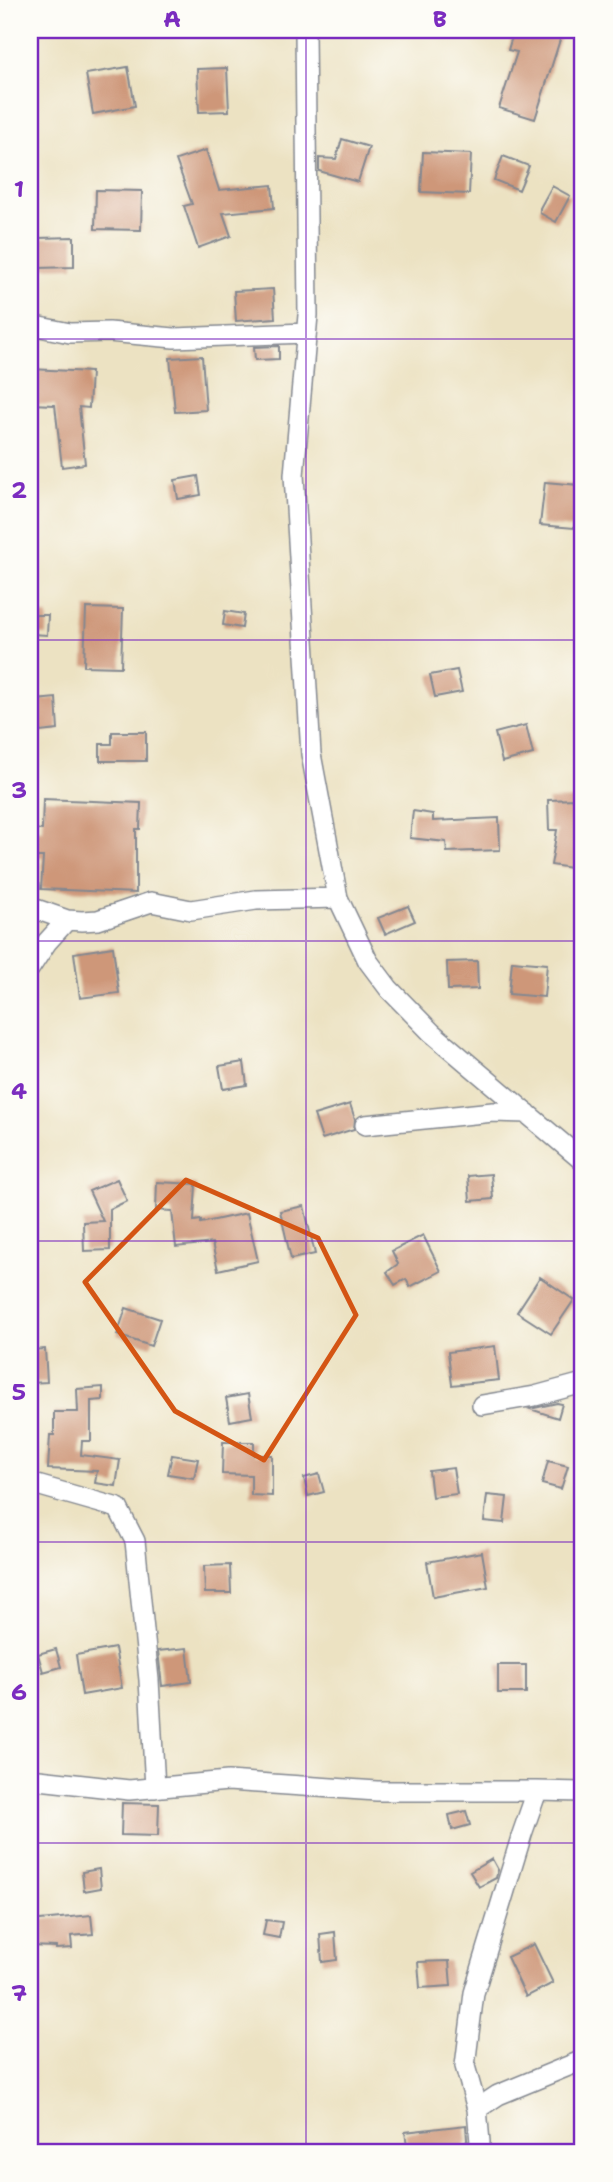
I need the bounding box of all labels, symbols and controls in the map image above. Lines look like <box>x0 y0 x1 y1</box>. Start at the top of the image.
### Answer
text: A <box>163 4 181 34</box>
text: B <box>433 4 447 34</box>
text: 1 <box>14 174 24 204</box>
text: 2 <box>11 475 27 505</box>
text: 3 <box>11 775 27 805</box>
text: 4 <box>11 1076 27 1106</box>
text: 5 <box>12 1377 26 1407</box>
text: 6 <box>11 1677 27 1707</box>
text: 7 <box>11 1978 27 2008</box>

